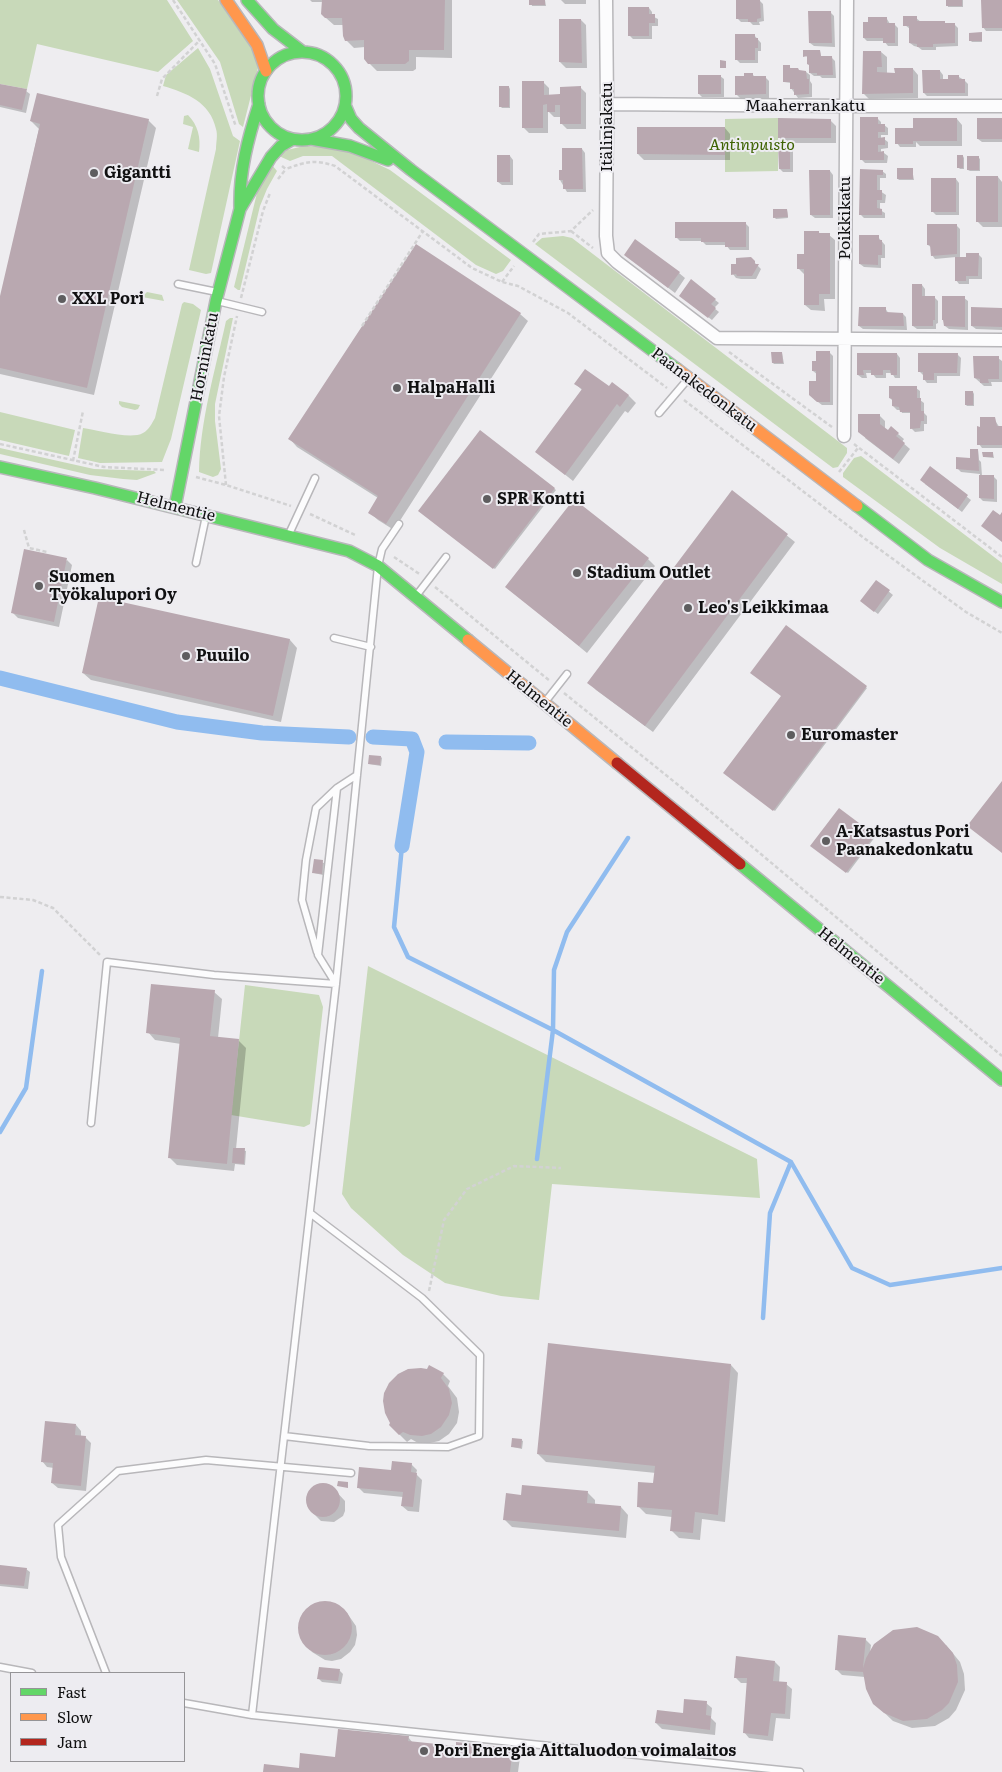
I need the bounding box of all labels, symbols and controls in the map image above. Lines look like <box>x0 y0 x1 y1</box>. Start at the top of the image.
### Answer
street label: Itälinjakatu <box>597 82 617 172</box>
street label: Maaherrankatu <box>745 96 865 116</box>
park label: Antinpuisto <box>709 135 795 155</box>
place label: Gigantti <box>104 163 171 183</box>
marker: Gigantti <box>88 167 100 179</box>
street label: Poikkikatu <box>835 176 855 260</box>
place label: XXL Pori <box>72 289 144 309</box>
marker: XXL Pori <box>56 293 68 305</box>
street label: Horninkatu <box>187 311 223 403</box>
street label: Paanakedonkatu <box>647 344 761 436</box>
place label: HalpaHalli <box>407 378 495 398</box>
marker: HalpaHalli <box>391 382 403 394</box>
street label: Helmentie <box>135 488 217 526</box>
place label: SPR Kontti <box>497 489 585 509</box>
marker: SPR Kontti <box>481 493 493 505</box>
place label: Stadium Outlet <box>587 563 710 583</box>
place label: Suomen Työkalupori Oy <box>49 567 177 605</box>
marker: Stadium Outlet <box>571 567 583 579</box>
marker: Suomen Työkalupori Oy <box>33 580 45 592</box>
place label: Leo's Leikkimaa <box>698 598 829 618</box>
marker: Leo's Leikkimaa <box>682 602 694 614</box>
place label: Puuilo <box>196 646 250 666</box>
marker: Puuilo <box>180 650 192 662</box>
street label: Helmentie <box>502 666 576 732</box>
place label: Euromaster <box>801 725 898 745</box>
marker: Euromaster <box>785 729 797 741</box>
place label: A-Katsastus Pori Paanakedonkatu <box>836 822 973 860</box>
marker: A-Katsastus Pori Paanakedonkatu <box>820 835 832 847</box>
street label: Helmentie <box>814 923 888 989</box>
legend <box>10 1672 185 1762</box>
text: Fast <box>57 1680 86 1703</box>
text: Slow <box>57 1705 92 1728</box>
text: Jam <box>57 1730 87 1753</box>
place label: Pori Energia Aittaluodon voimalaitos <box>434 1741 736 1761</box>
marker: Pori Energia Aittaluodon voimalaitos <box>418 1745 430 1757</box>

